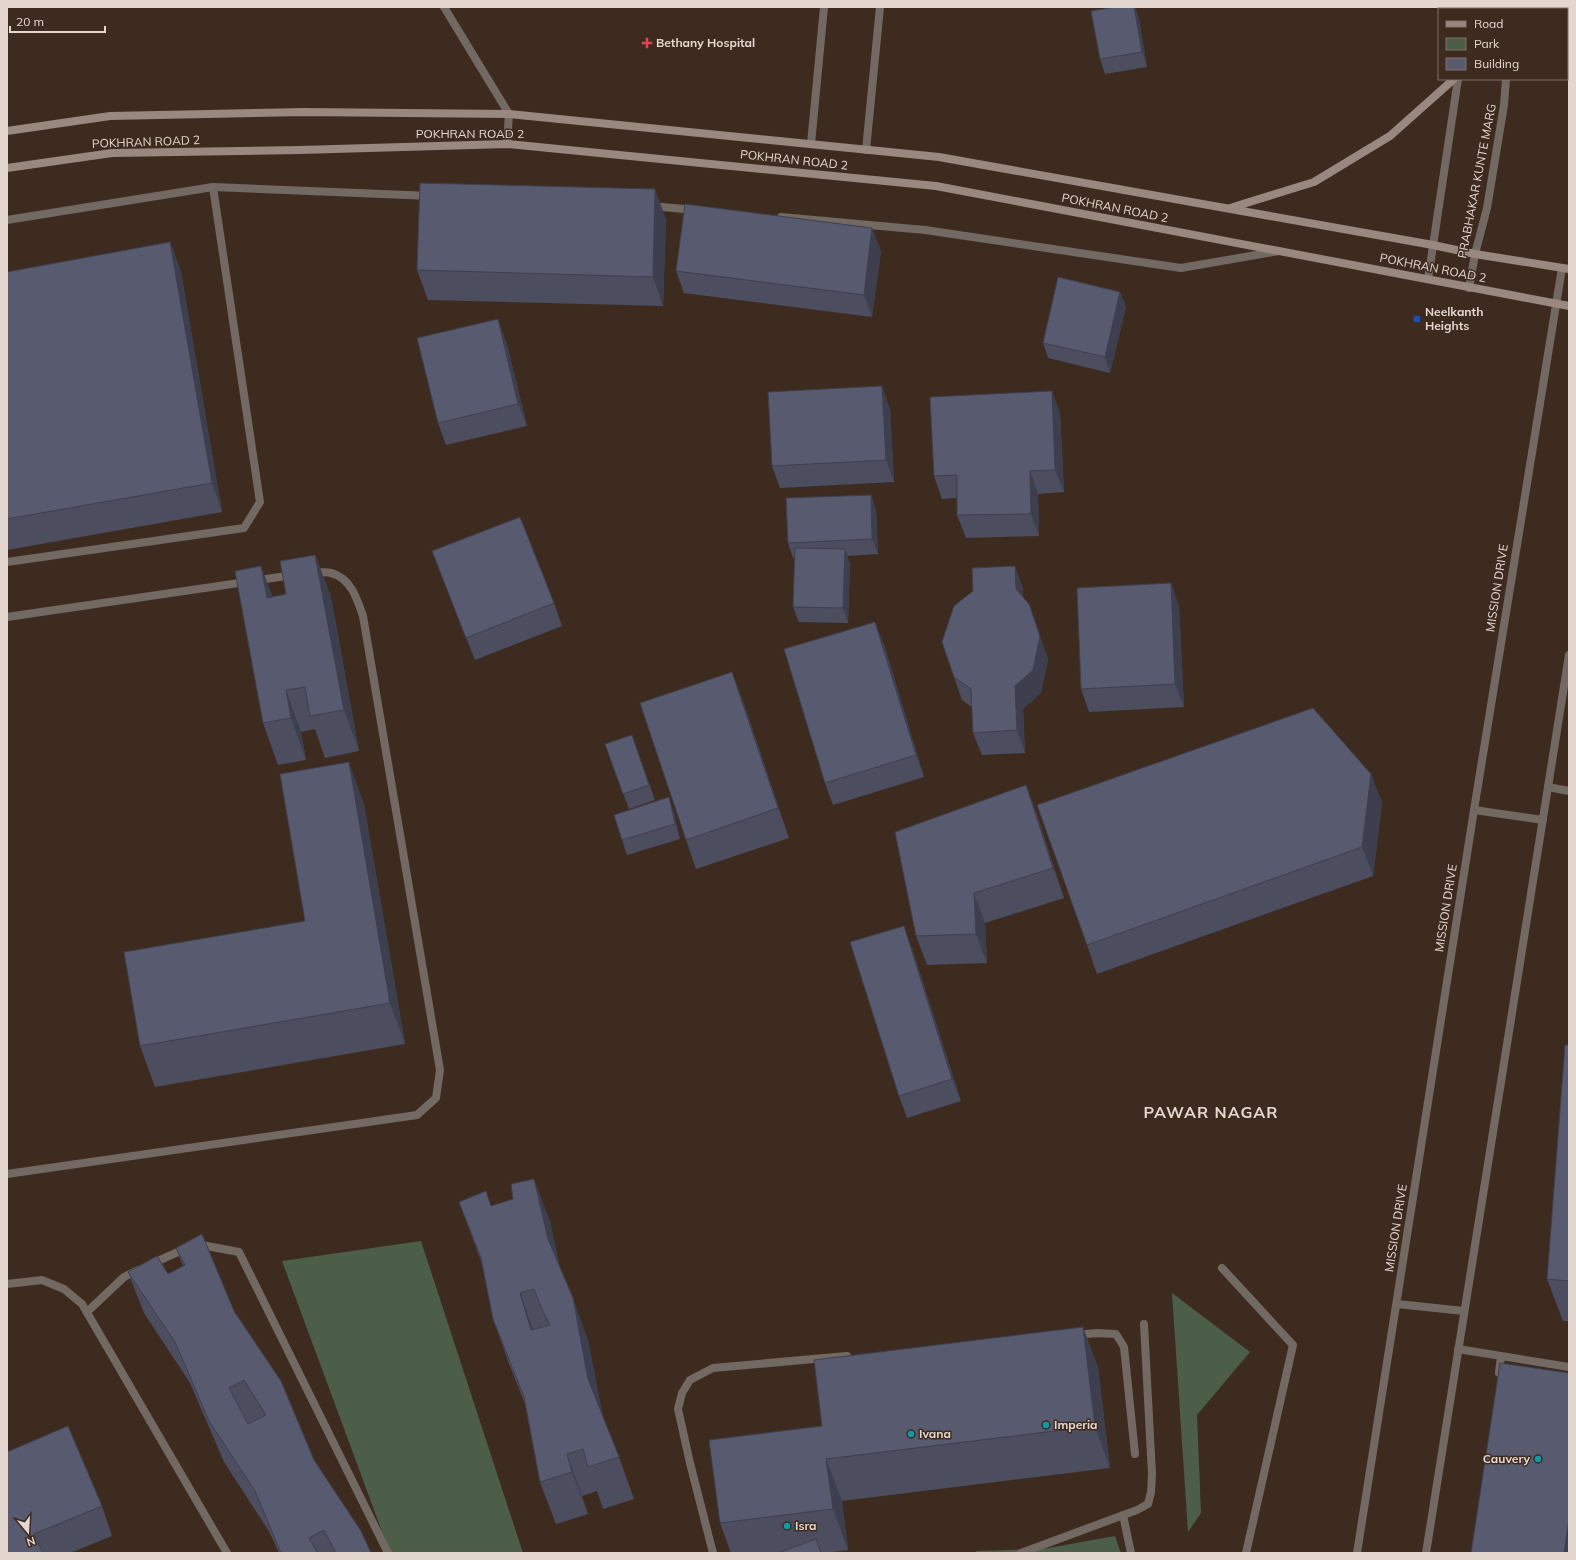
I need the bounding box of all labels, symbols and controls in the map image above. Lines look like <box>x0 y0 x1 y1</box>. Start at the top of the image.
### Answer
scale bar <box>10 8 105 34</box>
legend <box>1438 8 1568 80</box>
text: 20 m <box>16 14 44 29</box>
text: Road <box>1474 16 1503 31</box>
place label: Bethany Hospital <box>656 35 755 50</box>
text: Park <box>1474 36 1500 51</box>
marker: Bethany Hospital <box>641 37 653 49</box>
text: Building <box>1474 56 1519 71</box>
street label: PRABHAKAR KUNTE MARG <box>1454 102 1499 260</box>
street label: POKHRAN ROAD 2 <box>416 126 524 141</box>
street label: POKHRAN ROAD 2 <box>92 132 200 151</box>
street label: POKHRAN ROAD 2 <box>739 146 849 173</box>
street label: POKHRAN ROAD 2 <box>1060 190 1170 225</box>
street label: POKHRAN ROAD 2 <box>1378 250 1488 285</box>
place label: Neelkanth Heights <box>1425 304 1483 333</box>
marker: Neelkanth Heights <box>1412 314 1422 324</box>
street label: MISSION DRIVE <box>1482 543 1511 633</box>
street label: MISSION DRIVE <box>1431 863 1460 953</box>
district label: PAWAR NAGAR <box>1143 1102 1279 1122</box>
street label: MISSION DRIVE <box>1381 1183 1410 1273</box>
place label: Imperia <box>1054 1417 1098 1432</box>
marker: Imperia <box>1041 1420 1051 1430</box>
place label: Ivana <box>919 1426 951 1441</box>
marker: Ivana <box>906 1429 916 1439</box>
place label: Cauvery <box>1483 1451 1530 1466</box>
marker: Cauvery <box>1533 1454 1543 1464</box>
north arrow <box>8 1512 48 1552</box>
place label: Isra <box>795 1518 817 1533</box>
marker: Isra <box>782 1521 792 1531</box>
text: N <box>25 1534 37 1549</box>

